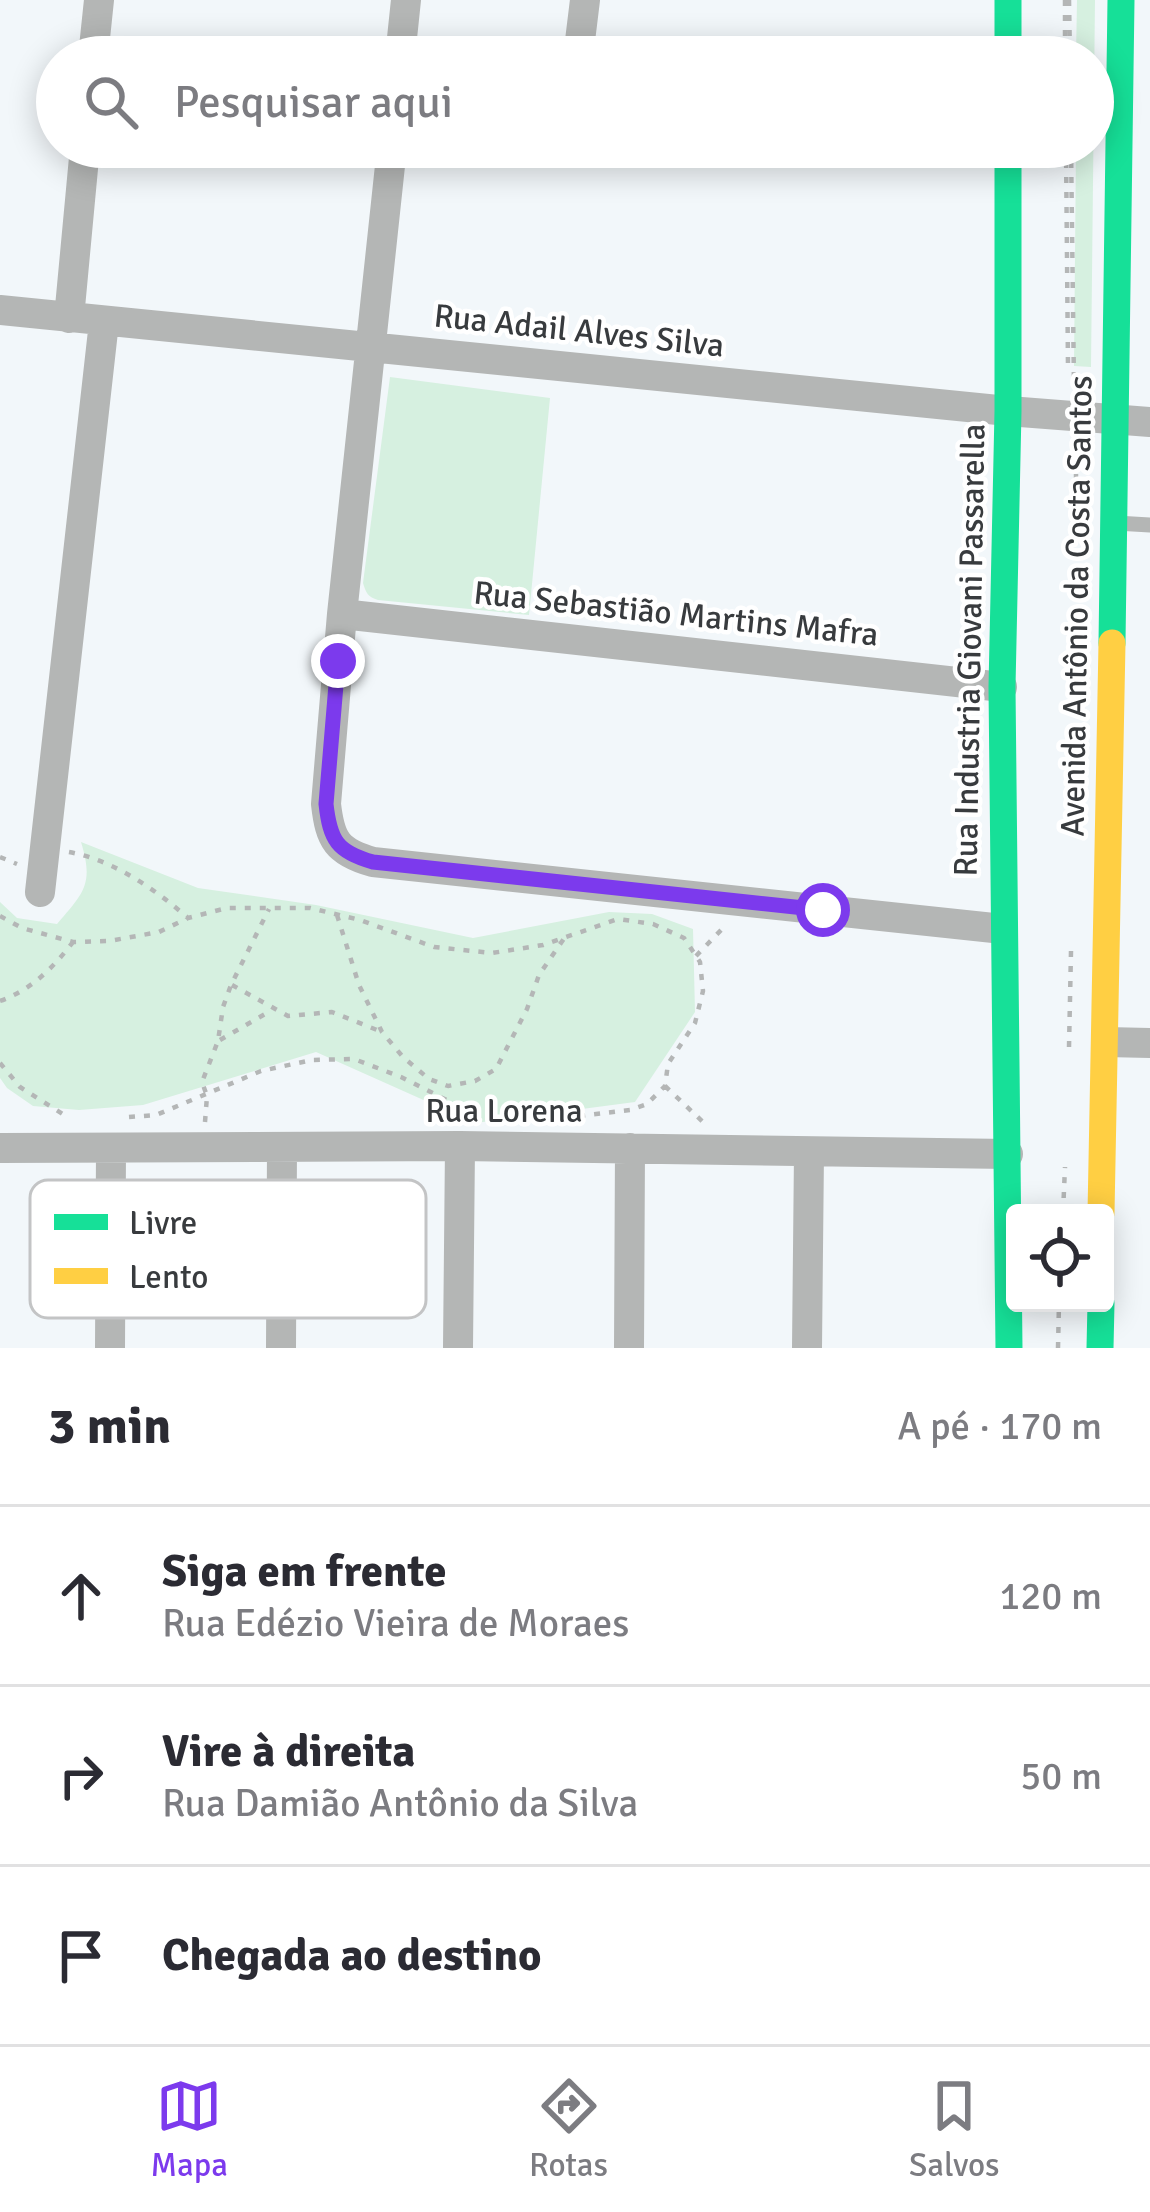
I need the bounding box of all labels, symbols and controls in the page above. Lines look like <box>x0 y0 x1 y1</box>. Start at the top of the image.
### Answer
search box <box>36 36 1114 168</box>
icon: search <box>78 69 144 135</box>
text: Pesquisar aqui <box>174 75 453 130</box>
street label: Rua Adail Alves Silva <box>432 295 726 367</box>
street label: Avenida Antônio da Costa Santos <box>1052 375 1102 837</box>
street label: Rua Industria Giovani Passarella <box>946 423 994 877</box>
street label: Rua Sebastião Martins Mafra <box>472 572 880 656</box>
route end <box>311 634 365 688</box>
route start <box>796 883 850 937</box>
street label: Rua Lorena <box>425 1091 583 1132</box>
legend <box>30 1180 426 1318</box>
text: Livre <box>129 1203 197 1244</box>
map controls <box>1006 1204 1114 1312</box>
button: locate <box>1006 1204 1114 1312</box>
text: Lento <box>129 1257 208 1298</box>
text: 3 min <box>48 1395 171 1458</box>
text: A pé · 170 m <box>898 1402 1102 1450</box>
text: Siga em frente <box>162 1544 447 1599</box>
icon: ahead <box>48 1563 114 1629</box>
text: 120 m <box>999 1572 1102 1620</box>
text: Rua Edézio Vieira de Moraes <box>162 1599 629 1647</box>
text: Vire à direita <box>162 1724 415 1779</box>
icon: right <box>48 1743 114 1809</box>
text: 50 m <box>1020 1752 1102 1800</box>
text: Rua Damião Antônio da Silva <box>162 1779 638 1827</box>
icon: arrive <box>48 1923 114 1989</box>
text: Chegada ao destino <box>162 1928 542 1983</box>
tab: Mapa <box>150 2073 228 2186</box>
tab: Rotas <box>529 2073 608 2186</box>
tab: Salvos <box>909 2073 1000 2186</box>

